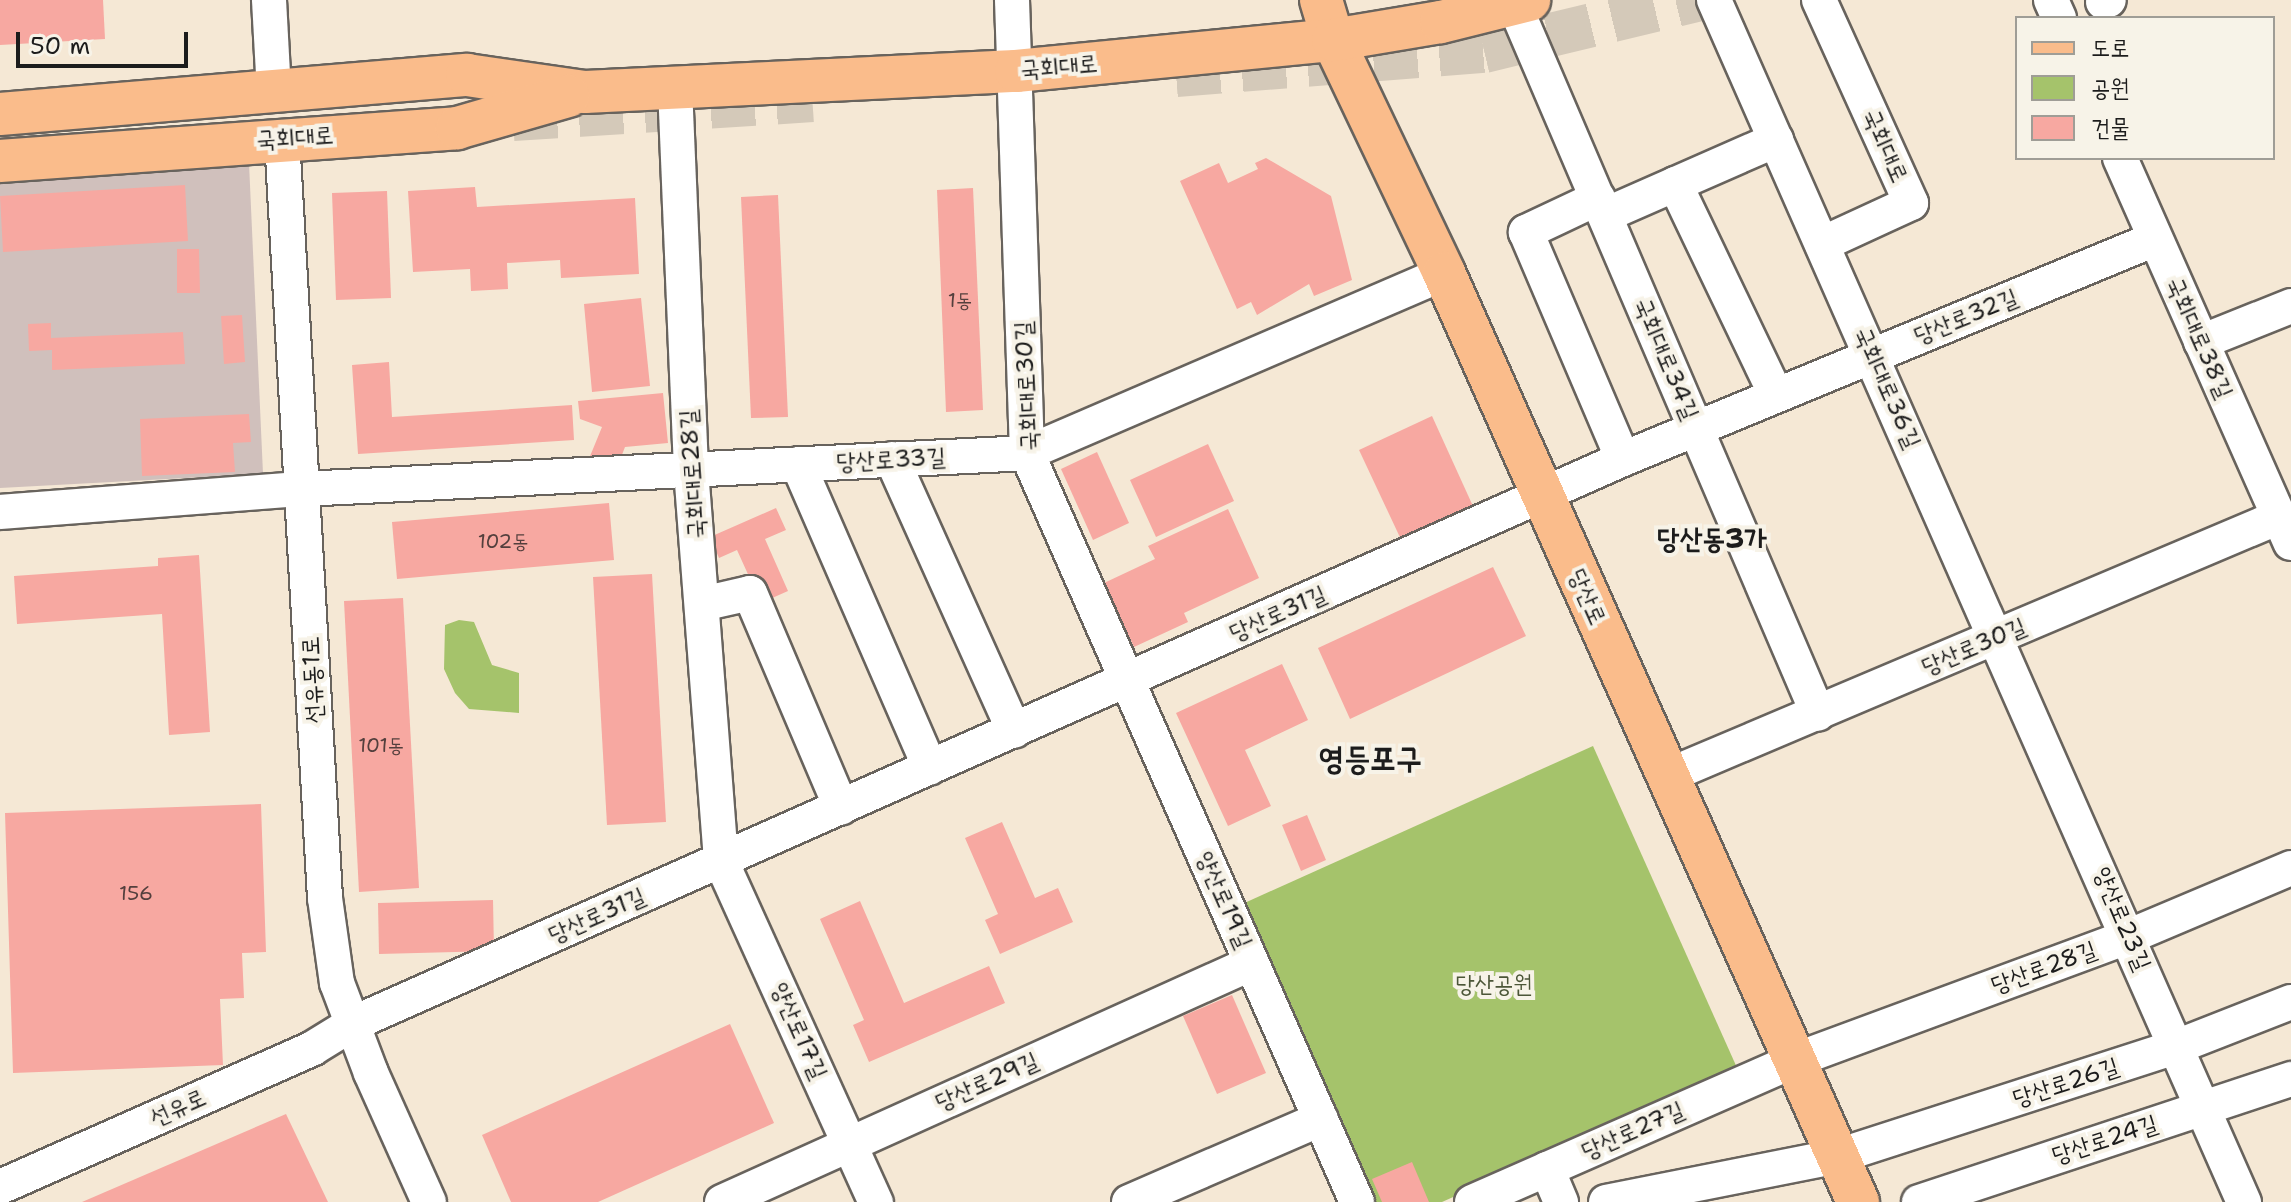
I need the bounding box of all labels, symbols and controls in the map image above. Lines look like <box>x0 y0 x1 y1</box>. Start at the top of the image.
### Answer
scale bar <box>20 16 192 66</box>
legend <box>2015 16 2275 160</box>
text: 50 m <box>30 30 90 62</box>
text: 도로 <box>2091 32 2130 64</box>
street label: 국회대로 <box>1019 49 1099 85</box>
text: 공원 <box>2091 72 2130 104</box>
street label: 국회대로 <box>1856 105 1914 187</box>
text: 건물 <box>2091 112 2130 144</box>
street label: 국회대로 <box>255 121 335 155</box>
street label: 국회대로38길 <box>2160 273 2238 403</box>
street label: 당산로32길 <box>1910 283 2022 351</box>
house number: 1동 <box>948 288 972 312</box>
street label: 국회대로34길 <box>1627 294 1705 424</box>
street label: 국회대로30길 <box>1009 320 1045 452</box>
street label: 국회대로36길 <box>1847 323 1927 453</box>
street label: 국회대로28길 <box>674 408 712 540</box>
street label: 당산로33길 <box>836 443 946 477</box>
district label: 당산동3가 <box>1657 521 1767 555</box>
house number: 102동 <box>478 529 528 553</box>
street label: 당산로 <box>1562 565 1612 629</box>
street label: 당산로31길 <box>1225 580 1331 648</box>
street label: 당산로30길 <box>1918 612 2030 682</box>
street label: 선유동1로 <box>296 636 330 724</box>
house number: 101동 <box>358 733 404 757</box>
district label: 영등포구 <box>1318 739 1422 777</box>
street label: 양산로19길 <box>1190 847 1258 953</box>
street label: 양산로23길 <box>2087 863 2157 975</box>
house number: 156 <box>119 881 153 905</box>
street label: 당산로31길 <box>544 882 650 950</box>
street label: 당산로28길 <box>1987 936 2101 1000</box>
park label: 당산공원 <box>1455 971 1533 999</box>
street label: 양산로17길 <box>765 978 833 1084</box>
street label: 당산로29길 <box>931 1047 1043 1117</box>
street label: 당산로26길 <box>2009 1052 2123 1114</box>
street label: 선유로 <box>146 1083 210 1133</box>
street label: 당산로27길 <box>1577 1096 1689 1166</box>
street label: 당산로24길 <box>2049 1109 2161 1171</box>

